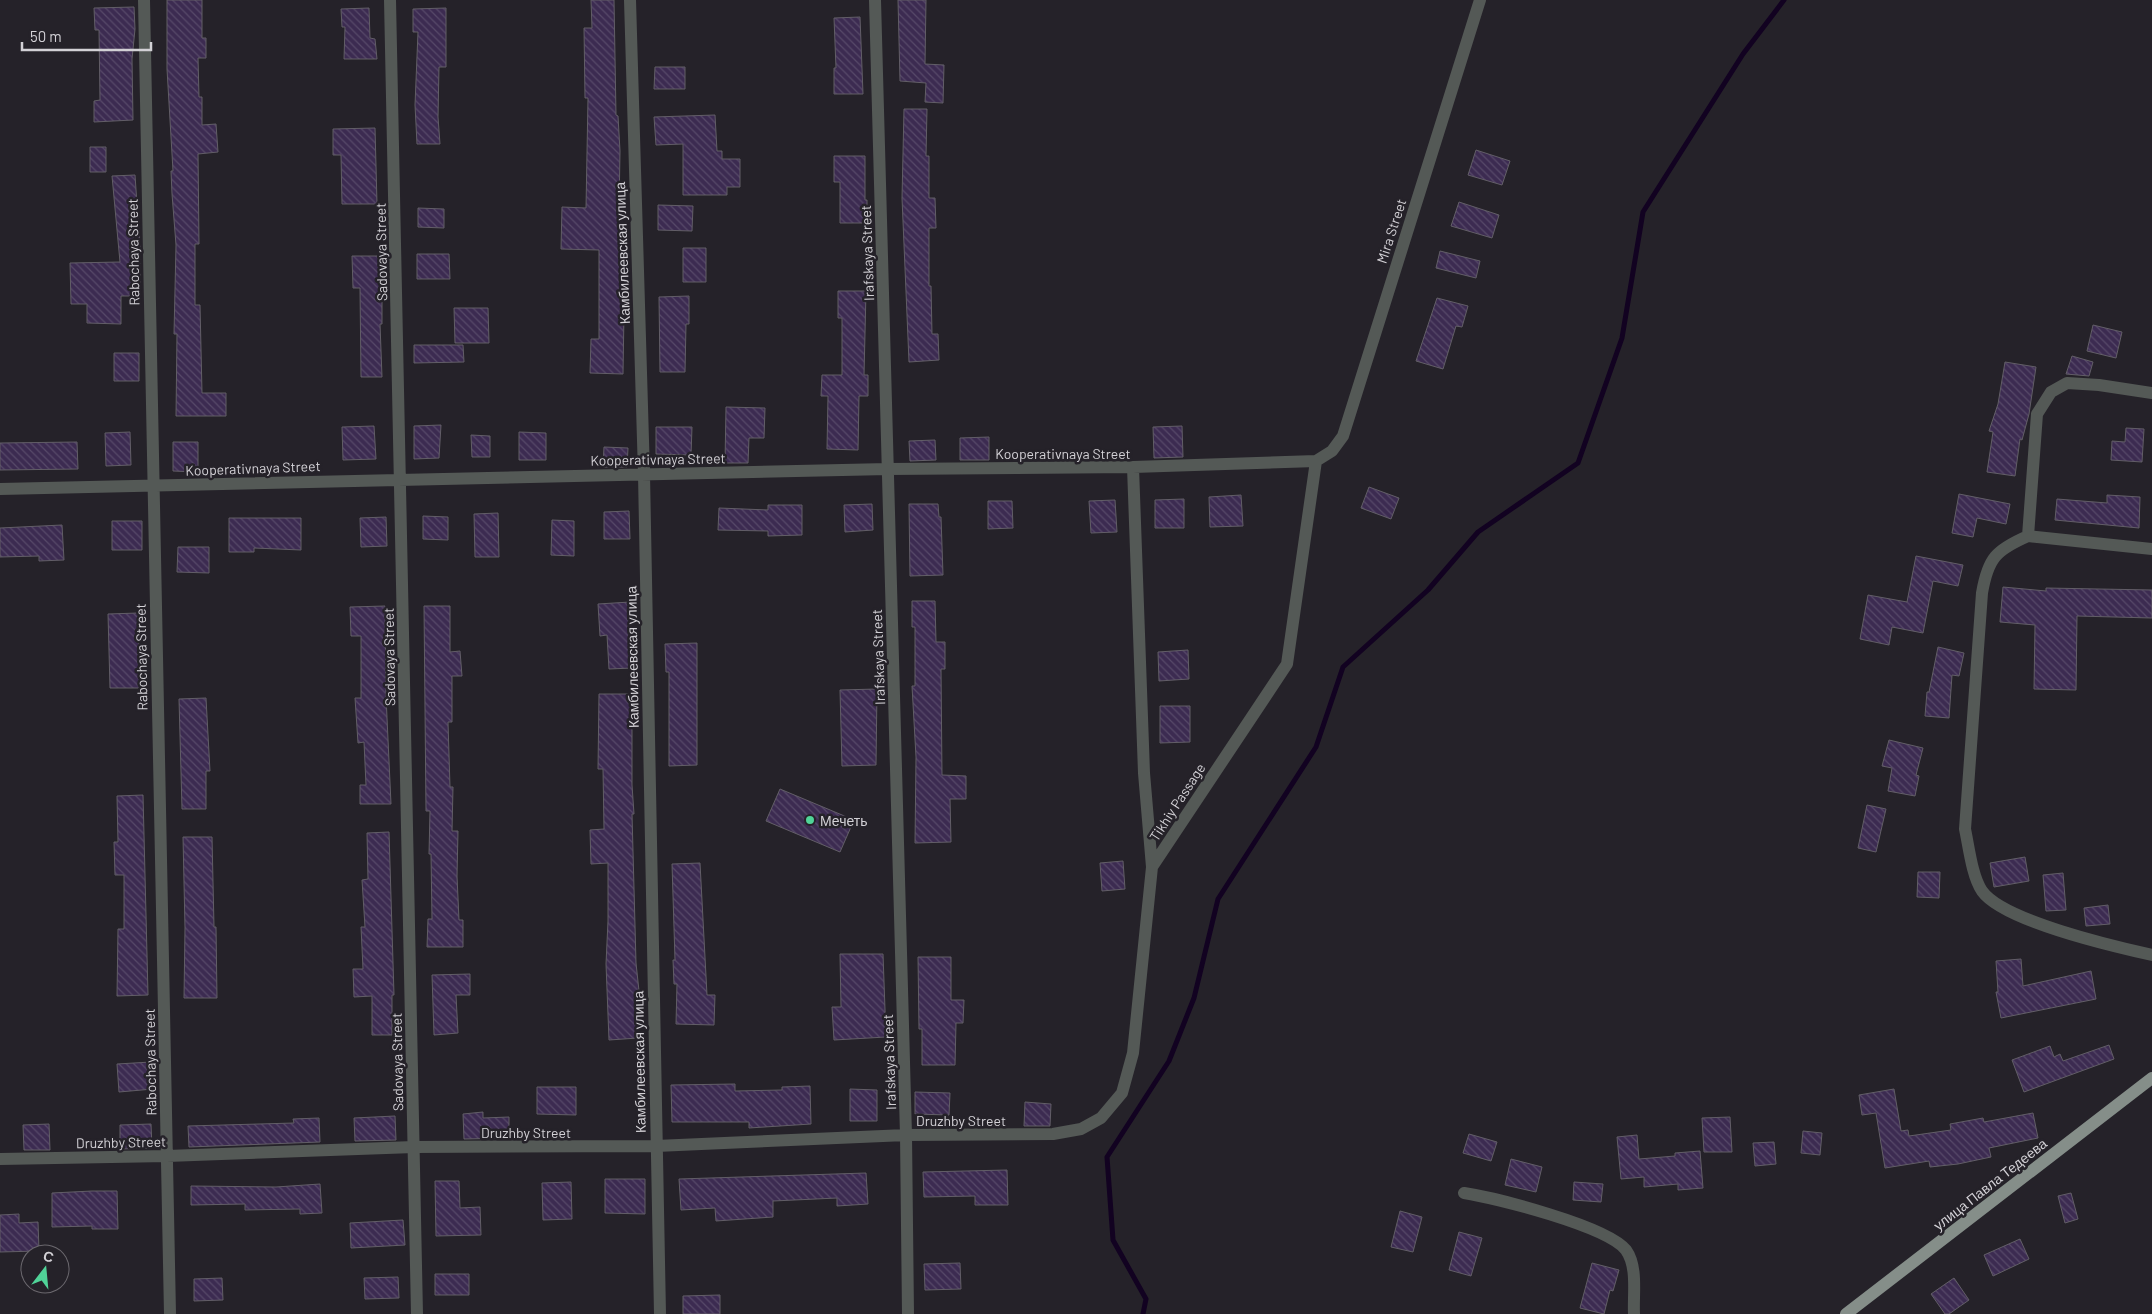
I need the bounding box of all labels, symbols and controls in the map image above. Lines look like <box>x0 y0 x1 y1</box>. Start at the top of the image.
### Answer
scale bar <box>22 20 151 52</box>
text: 50 m <box>30 27 62 45</box>
street label: Камбилеевская улица <box>611 181 633 324</box>
street label: Mira Street <box>1373 197 1409 265</box>
street label: Rabochaya Street <box>124 198 142 306</box>
street label: Sadovaya Street <box>372 203 390 301</box>
street label: Irafskaya Street <box>857 205 877 301</box>
street label: Kooperativnaya Street <box>995 445 1131 462</box>
street label: Kooperativnaya Street <box>590 449 726 469</box>
street label: Kooperativnaya Street <box>185 457 321 479</box>
street label: Камбилеевская улица <box>622 585 642 728</box>
street label: Rabochaya Street <box>132 603 150 711</box>
street label: Sadovaya Street <box>380 608 398 706</box>
street label: Irafskaya Street <box>868 609 888 705</box>
street label: Tikhiy Passage <box>1145 760 1209 844</box>
place label: Мечеть <box>820 812 867 829</box>
marker: Мечеть <box>804 814 816 826</box>
street label: Камбилеевская улица <box>629 990 649 1133</box>
street label: Rabochaya Street <box>141 1008 159 1116</box>
street label: Sadovaya Street <box>388 1013 406 1111</box>
street label: Irafskaya Street <box>879 1014 899 1110</box>
street label: Druzhby Street <box>916 1112 1006 1129</box>
street label: Druzhby Street <box>481 1124 571 1141</box>
street label: Druzhby Street <box>76 1133 166 1151</box>
street label: улица Павла Тедеева <box>1930 1134 2050 1234</box>
north arrow <box>20 1244 70 1294</box>
text: С <box>42 1246 56 1266</box>

